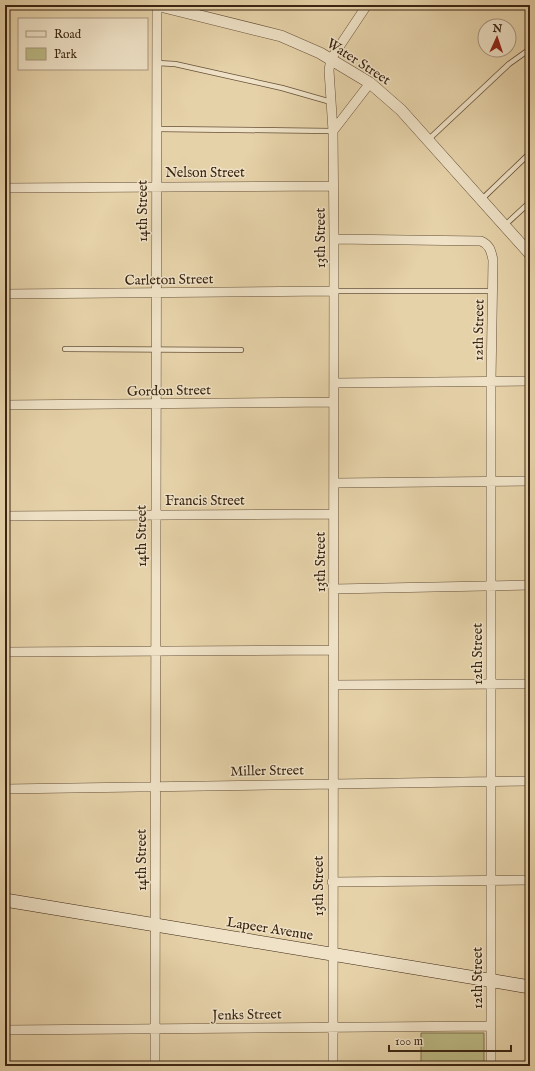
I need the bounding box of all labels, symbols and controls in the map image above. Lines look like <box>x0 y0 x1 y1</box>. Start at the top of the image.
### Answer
legend <box>18 18 148 70</box>
north arrow <box>477 18 517 58</box>
text: N <box>491 22 503 36</box>
text: Road <box>54 27 82 42</box>
street label: Water Street <box>323 34 394 89</box>
text: Park <box>54 47 77 62</box>
street label: Nelson Street <box>165 164 245 182</box>
street label: 14th Street <box>134 180 152 242</box>
street label: 13th Street <box>312 208 330 268</box>
street label: Carleton Street <box>124 270 214 290</box>
street label: 12th Street <box>469 299 489 361</box>
street label: Gordon Street <box>127 381 211 401</box>
street label: Francis Street <box>165 492 245 510</box>
street label: 14th Street <box>133 505 151 567</box>
street label: 13th Street <box>312 532 330 592</box>
street label: 12th Street <box>469 623 487 685</box>
street label: Miller Street <box>230 761 304 781</box>
street label: 14th Street <box>133 829 151 891</box>
street label: 13th Street <box>310 856 328 916</box>
street label: Lapeer Avenue <box>225 913 315 945</box>
street label: 12th Street <box>469 947 487 1009</box>
street label: Jenks Street <box>210 1005 282 1025</box>
scale bar <box>389 1027 511 1053</box>
text: 100 m <box>395 1034 423 1049</box>

